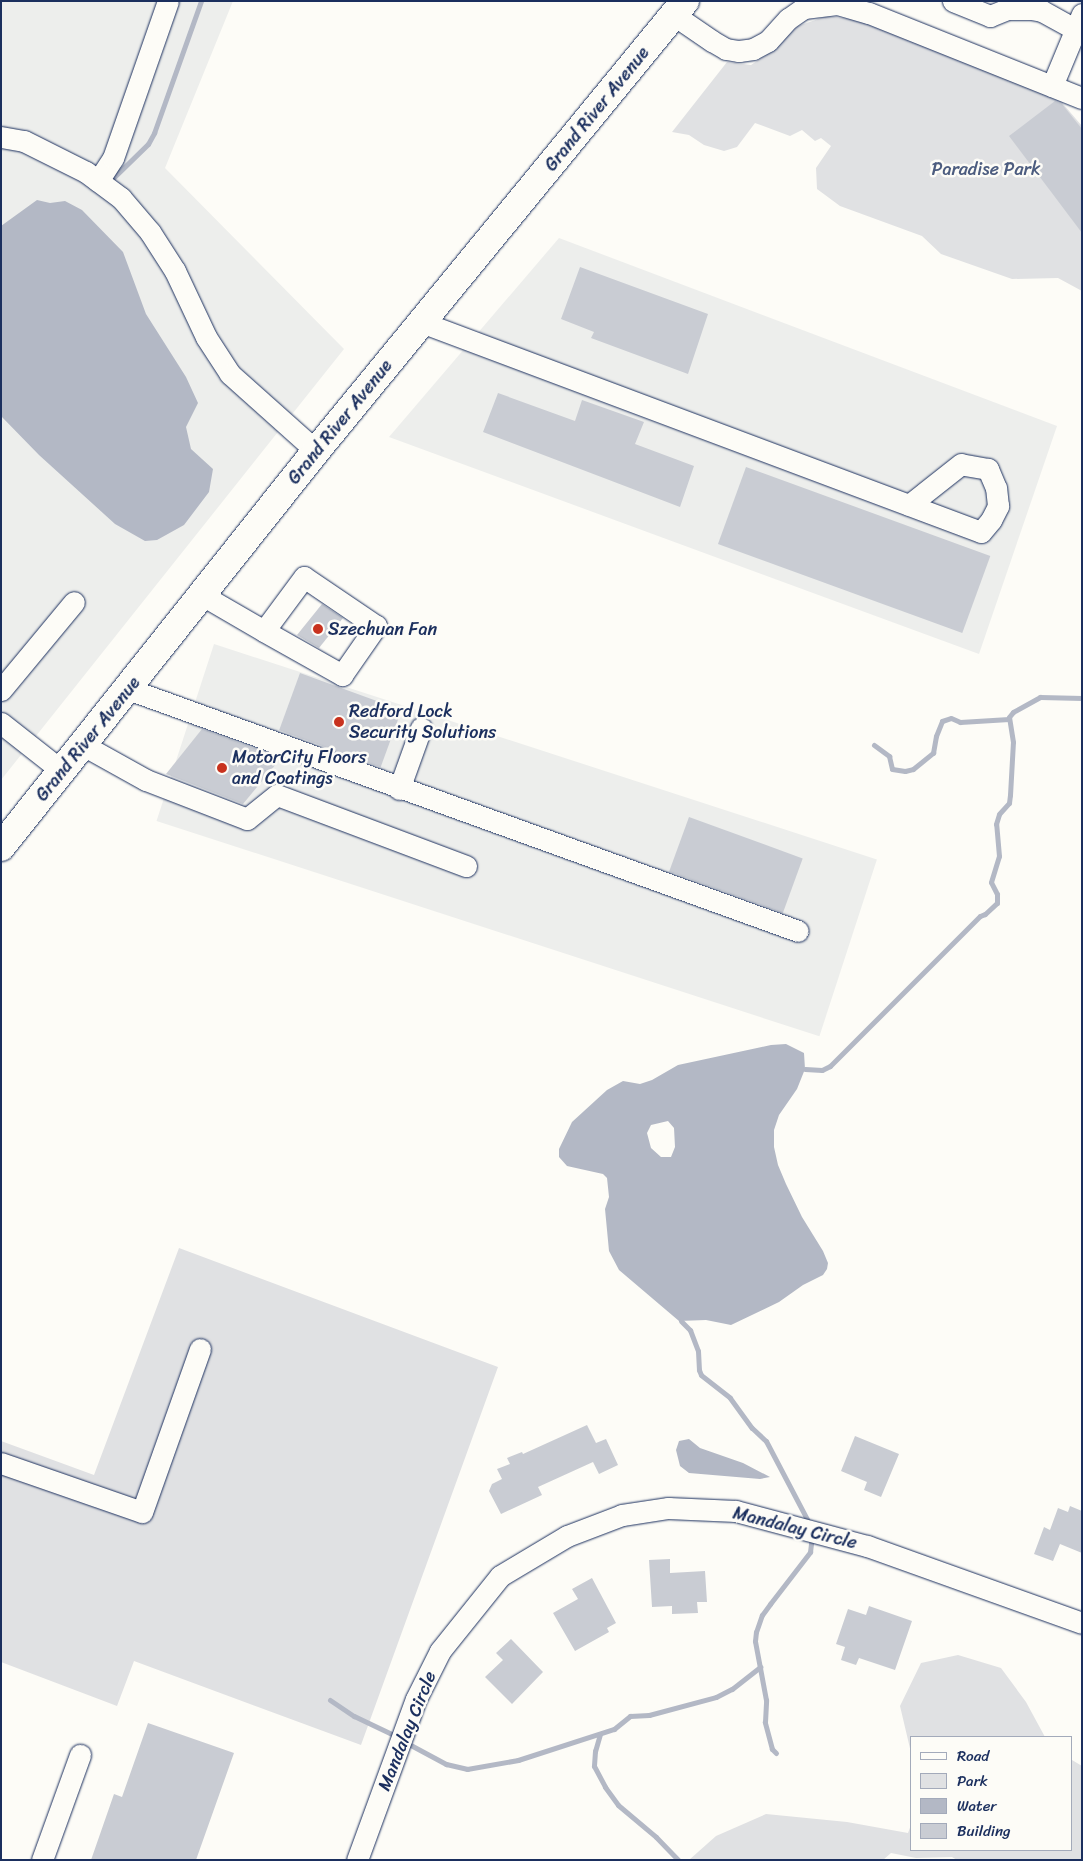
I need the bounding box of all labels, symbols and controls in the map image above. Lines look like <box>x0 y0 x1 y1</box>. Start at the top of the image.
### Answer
street label: Grand River Avenue <box>540 42 654 176</box>
park label: Paradise Park <box>931 158 1041 180</box>
street label: Grand River Avenue <box>283 355 397 489</box>
place label: Szechuan Fan <box>328 618 437 640</box>
marker: Szechuan Fan <box>312 623 324 635</box>
street label: Grand River Avenue <box>31 672 145 806</box>
place label: Redford Lock Security Solutions <box>349 701 497 744</box>
marker: Redford Lock Security Solutions <box>333 716 345 728</box>
place label: MotorCity Floors and Coatings <box>232 747 366 790</box>
marker: MotorCity Floors and Coatings <box>216 762 228 774</box>
street label: Mandalay Circle <box>731 1502 859 1554</box>
street label: Mandalay Circle <box>373 1668 441 1794</box>
legend <box>910 1736 1073 1851</box>
text: Road <box>957 1743 989 1769</box>
text: Park <box>957 1768 988 1794</box>
text: Water <box>957 1793 997 1819</box>
text: Building <box>957 1818 1011 1844</box>

